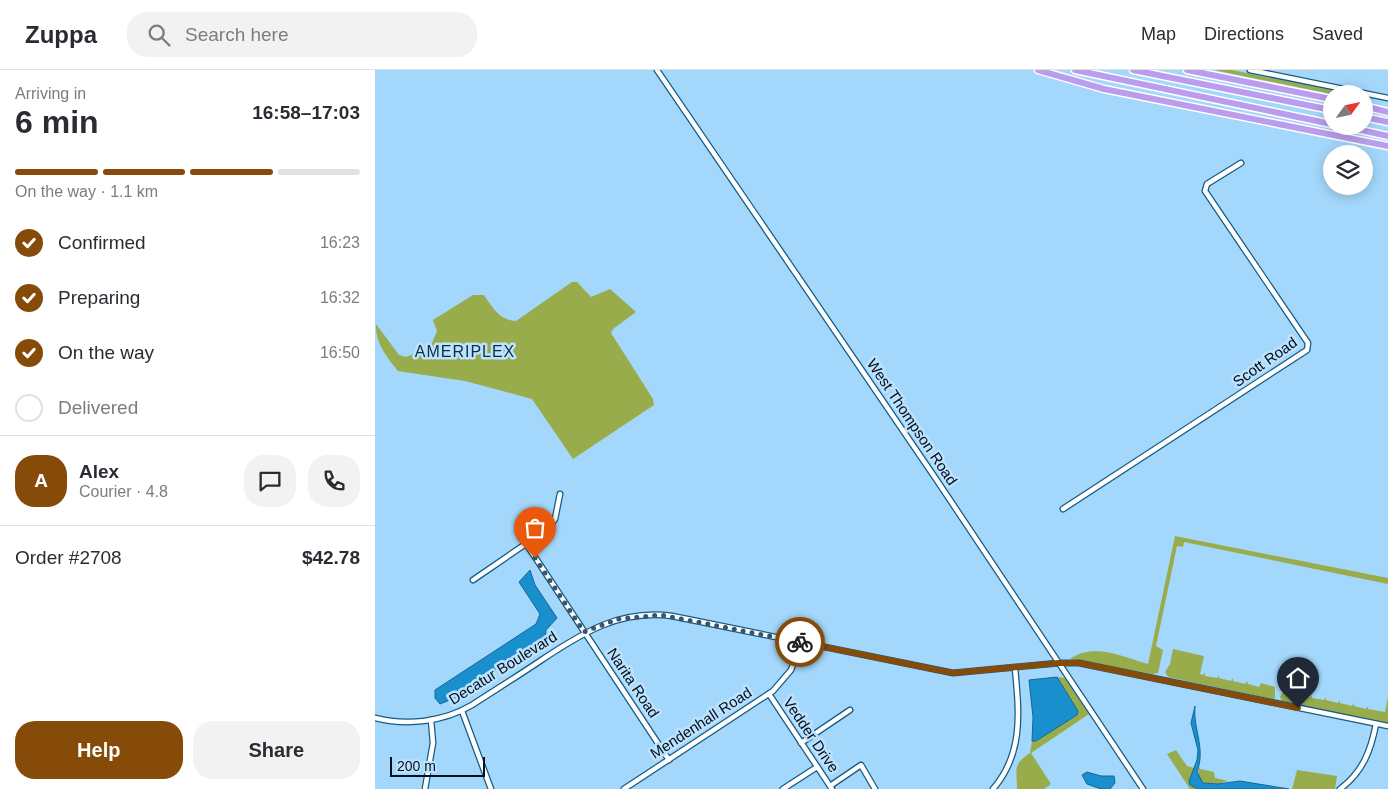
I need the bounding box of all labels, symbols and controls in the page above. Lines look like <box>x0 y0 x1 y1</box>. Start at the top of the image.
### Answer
search box <box>127 12 477 57</box>
text: Zuppa <box>25 21 97 48</box>
icon: search <box>145 21 173 49</box>
text: Search here <box>185 24 289 45</box>
text: Map <box>1141 24 1176 44</box>
text: Directions <box>1204 24 1284 44</box>
text: Saved <box>1312 24 1363 44</box>
text: Arriving in <box>15 85 86 102</box>
north arrow <box>1323 85 1373 135</box>
map controls <box>1323 85 1373 195</box>
text: 16:58–17:03 <box>252 102 360 123</box>
text: 6 min <box>15 104 99 140</box>
button: layers <box>1323 145 1373 195</box>
text: On the way · 1.1 km <box>15 183 158 200</box>
icon: check <box>15 229 43 257</box>
text: Confirmed <box>58 232 146 253</box>
text: 16:23 <box>320 234 360 251</box>
icon: check <box>15 284 43 312</box>
text: Preparing <box>58 287 140 308</box>
text: 16:32 <box>320 289 360 306</box>
street label: Scott Road <box>1229 333 1300 390</box>
icon: check <box>15 339 43 367</box>
text: On the way <box>58 342 154 363</box>
district label: AMERIPLEX <box>415 343 515 360</box>
text: 16:50 <box>320 344 360 361</box>
street label: West Thompson Road <box>864 355 961 488</box>
text: Delivered <box>58 397 138 418</box>
button: chat <box>244 455 296 507</box>
button: phone <box>308 455 360 507</box>
text: Alex <box>79 461 119 482</box>
text: A <box>34 470 48 491</box>
text: Courier · 4.8 <box>79 483 168 500</box>
pin <box>514 507 556 558</box>
icon: bag <box>521 514 549 542</box>
text: Order #2708 <box>15 547 122 568</box>
text: $42.78 <box>302 547 360 568</box>
courier <box>775 617 825 667</box>
street label: Decatur Boulevard <box>446 627 560 708</box>
icon: bike <box>786 628 814 656</box>
street label: Narita Road <box>604 645 663 721</box>
pin <box>1277 657 1319 708</box>
icon: home <box>1284 664 1312 692</box>
street label: Mendenhall Road <box>647 683 755 762</box>
street label: Vedder Drive <box>780 694 843 775</box>
button: Help <box>15 721 183 779</box>
button: Share <box>193 721 360 779</box>
scale bar <box>390 754 485 777</box>
text: 200 m <box>397 758 436 774</box>

